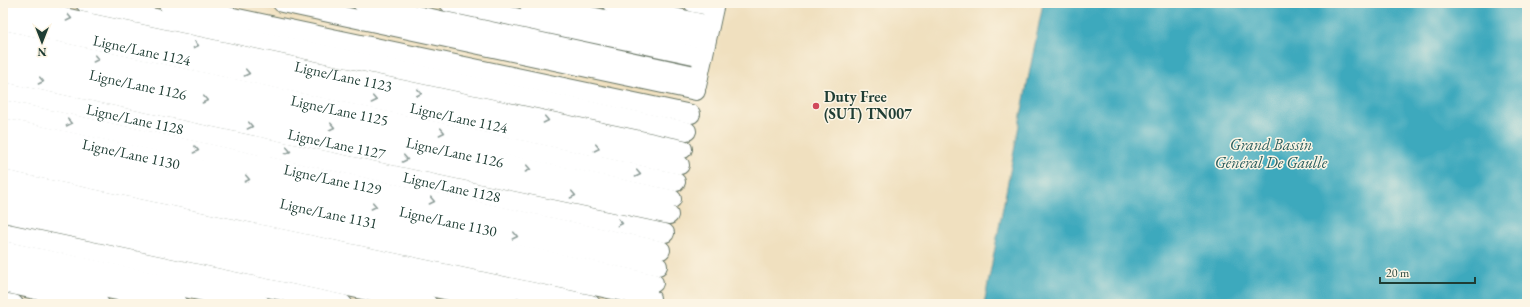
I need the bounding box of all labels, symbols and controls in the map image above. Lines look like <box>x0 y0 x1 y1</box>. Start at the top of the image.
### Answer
one-way arrow <box>65 13 72 21</box>
north arrow <box>22 22 62 62</box>
street label: Ligne/Lane 1124 <box>92 30 193 70</box>
one-way arrow <box>192 40 199 48</box>
text: N <box>37 45 46 59</box>
one-way arrow <box>93 54 99 62</box>
street label: Ligne/Lane 1123 <box>293 56 394 96</box>
street label: Ligne/Lane 1126 <box>88 65 189 104</box>
one-way arrow <box>243 68 250 76</box>
one-way arrow <box>38 77 44 85</box>
place label: Duty Free (SUT) TN007 <box>824 87 912 123</box>
one-way arrow <box>415 88 422 96</box>
street label: Ligne/Lane 1125 <box>289 90 390 130</box>
one-way arrow <box>202 95 209 103</box>
one-way arrow <box>371 95 377 104</box>
street label: Ligne/Lane 1124 <box>408 98 510 137</box>
street label: Ligne/Lane 1128 <box>85 99 186 139</box>
marker: Duty Free (SUT) TN007 <box>811 101 821 111</box>
one-way arrow <box>542 115 549 124</box>
one-way arrow <box>65 119 72 127</box>
one-way arrow <box>247 121 254 129</box>
one-way arrow <box>329 122 336 130</box>
street label: Ligne/Lane 1127 <box>286 124 388 163</box>
one-way arrow <box>439 128 445 136</box>
street label: Ligne/Lane 1126 <box>404 132 505 172</box>
street label: Ligne/Lane 1130 <box>81 134 182 173</box>
water label: Grand Bassin Général De Gaulle <box>1215 134 1328 173</box>
one-way arrow <box>594 143 600 151</box>
one-way arrow <box>193 146 199 154</box>
one-way arrow <box>284 147 291 155</box>
one-way arrow <box>402 154 408 162</box>
street label: Ligne/Lane 1129 <box>282 159 383 199</box>
one-way arrow <box>525 164 531 172</box>
street label: Ligne/Lane 1128 <box>401 167 502 206</box>
one-way arrow <box>635 170 641 178</box>
one-way arrow <box>243 174 250 182</box>
one-way arrow <box>570 190 576 198</box>
street label: Ligne/Lane 1131 <box>278 193 379 233</box>
one-way arrow <box>429 196 436 204</box>
one-way arrow <box>371 201 377 209</box>
street label: Ligne/Lane 1130 <box>398 201 499 241</box>
one-way arrow <box>617 218 623 226</box>
one-way arrow <box>511 231 518 239</box>
scale bar <box>1380 259 1475 285</box>
text: 20 m <box>1386 265 1410 281</box>

